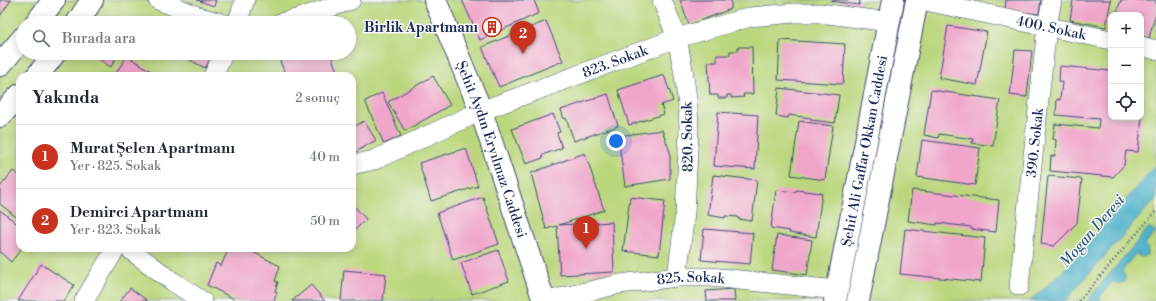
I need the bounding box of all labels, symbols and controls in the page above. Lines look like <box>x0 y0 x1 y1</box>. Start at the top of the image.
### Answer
street label: 400. Sokak <box>1014 12 1088 45</box>
map controls <box>1108 12 1144 120</box>
button: + <box>1108 12 1144 48</box>
search box <box>16 16 356 60</box>
building icon: Birlik Apartmanı <box>481 16 503 38</box>
place label: Birlik Apartmanı <box>364 19 479 37</box>
pin: 2 <box>510 21 536 54</box>
icon: search <box>30 27 52 49</box>
text: Burada ara <box>62 29 136 48</box>
street label: 823. Sokak <box>580 41 651 82</box>
button: − <box>1108 48 1144 84</box>
street label: Şehit Ali Gaffar Okkan Caddesi <box>838 53 892 248</box>
street label: Şehit Aydın Eryılmaz Caddesi <box>451 59 531 241</box>
button: locate <box>1108 84 1144 120</box>
text: Yakında <box>32 87 99 109</box>
text: 2 sonuç <box>295 90 340 106</box>
street label: 820. Sokak <box>678 101 698 172</box>
street label: 390. Sokak <box>1023 107 1048 179</box>
your location <box>606 131 626 151</box>
text: Murat Şelen Apartmanı <box>70 139 235 158</box>
text: 1 <box>42 149 48 165</box>
text: 40 m <box>310 149 340 165</box>
text: Yer · 825. Sokak <box>70 158 161 174</box>
water label: Mogan Deresi <box>1056 191 1129 272</box>
text: Demirci Apartmanı <box>70 203 208 222</box>
text: 2 <box>41 213 49 229</box>
text: 50 m <box>310 213 340 229</box>
pin: 1 <box>573 216 599 249</box>
text: Yer · 823. Sokak <box>70 222 161 238</box>
street label: 825. Sokak <box>656 269 726 289</box>

